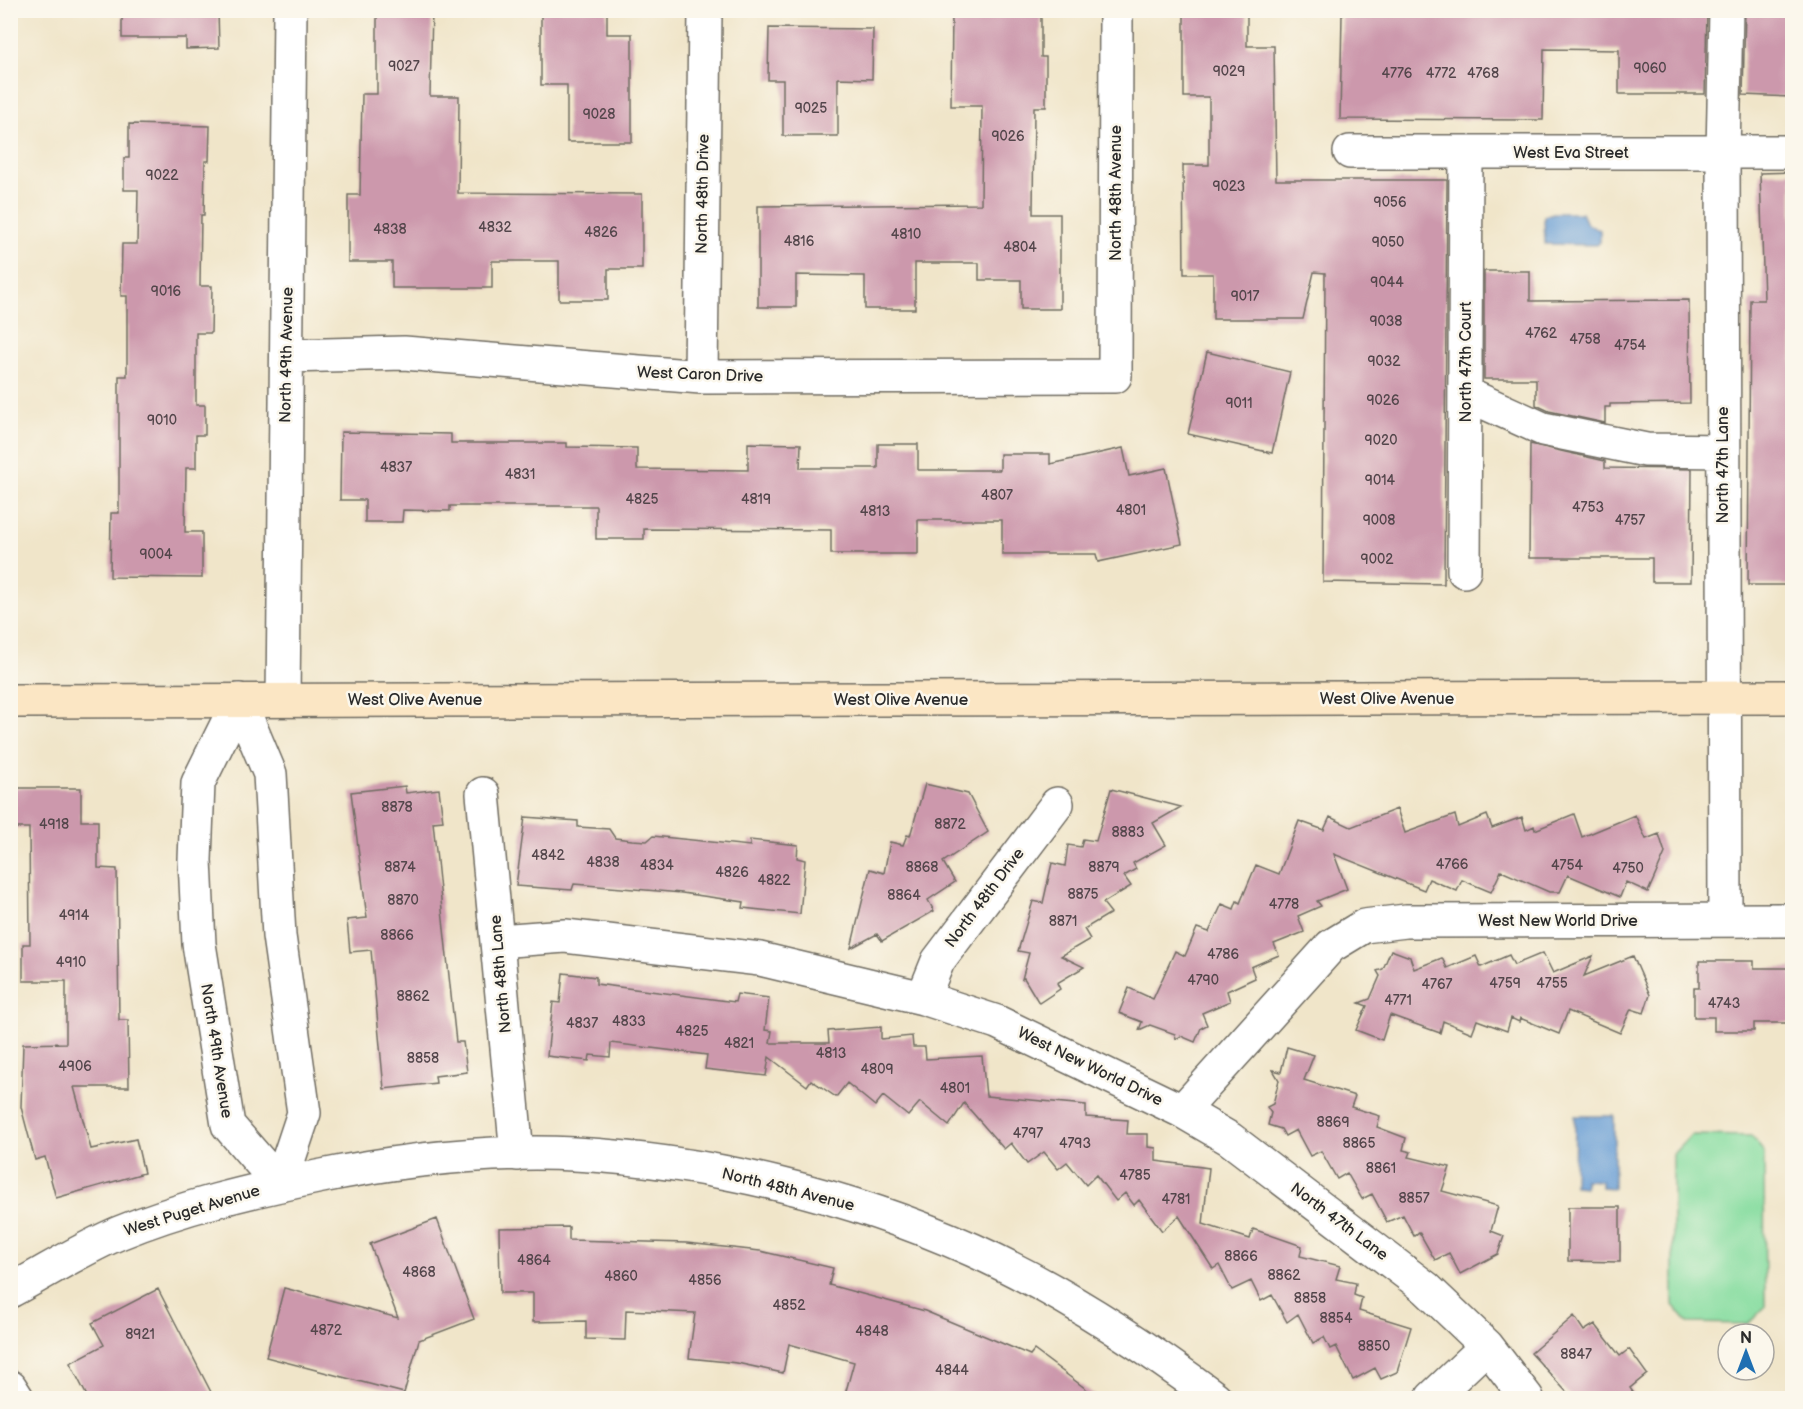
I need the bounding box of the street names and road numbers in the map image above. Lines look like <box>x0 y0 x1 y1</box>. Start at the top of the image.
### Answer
street label: North 48th Avenue <box>1107 124 1126 261</box>
street label: North 48th Drive <box>692 133 714 254</box>
street label: West Eva Street <box>1513 144 1629 163</box>
street label: North 49th Avenue <box>276 286 298 423</box>
street label: North 47th Court <box>1457 301 1476 422</box>
street label: West Caron Drive <box>637 363 764 387</box>
street label: North 47th Lane <box>1714 406 1733 524</box>
street label: West Olive Avenue <box>1320 690 1455 709</box>
street label: West Olive Avenue <box>348 691 483 710</box>
street label: West Olive Avenue <box>834 691 969 710</box>
street label: North 48th Drive <box>941 844 1029 952</box>
street label: West New World Drive <box>1478 912 1638 931</box>
street label: North 48th Lane <box>486 914 516 1034</box>
street label: North 49th Avenue <box>196 982 236 1120</box>
street label: West New World Drive <box>1014 1024 1166 1111</box>
street label: North 48th Avenue <box>720 1164 857 1216</box>
street label: North 47th Lane <box>1287 1179 1392 1265</box>
street label: West Puget Avenue <box>122 1181 263 1241</box>

